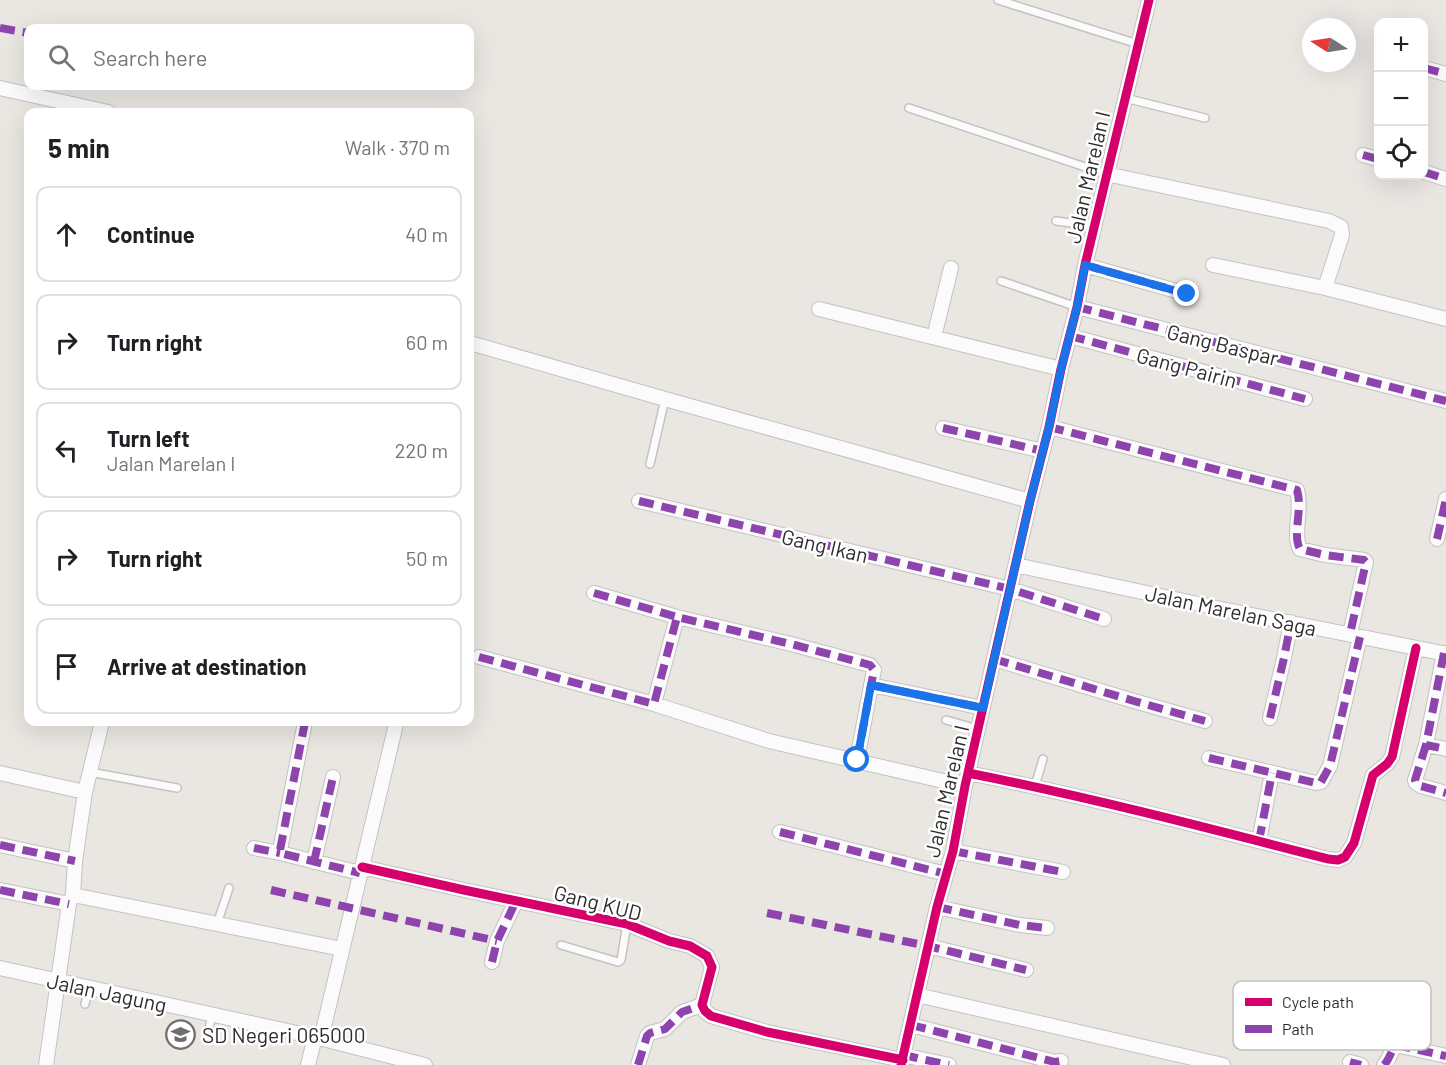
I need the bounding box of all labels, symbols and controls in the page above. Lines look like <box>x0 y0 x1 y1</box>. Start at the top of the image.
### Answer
north arrow <box>1302 18 1356 72</box>
map controls <box>1374 18 1428 180</box>
button: + <box>1374 18 1428 72</box>
search box <box>24 24 474 90</box>
icon: search <box>45 41 78 74</box>
text: Search here <box>93 44 207 70</box>
button: − <box>1374 72 1428 126</box>
street label: Jalan Marelan I <box>1060 108 1114 246</box>
button: locate <box>1374 126 1428 180</box>
text: 5 min <box>48 132 110 163</box>
text: Walk · 370 m <box>345 135 450 159</box>
icon: ahead <box>50 218 83 251</box>
text: Continue <box>107 221 195 247</box>
text: 40 m <box>405 222 448 246</box>
route end <box>1173 280 1199 306</box>
street label: Gang Baspar <box>1165 318 1282 370</box>
icon: right <box>50 326 83 359</box>
text: Turn right <box>107 329 202 355</box>
text: 60 m <box>406 330 448 354</box>
street label: Gang Pairin <box>1134 342 1240 392</box>
text: Turn left <box>107 425 190 451</box>
icon: left <box>50 434 83 467</box>
text: 220 m <box>395 438 448 462</box>
text: Jalan Marelan I <box>107 451 236 475</box>
street label: Gang Ikan <box>779 523 871 567</box>
icon: right <box>50 542 83 575</box>
text: Turn right <box>107 545 202 571</box>
text: 50 m <box>406 546 448 570</box>
street label: Jalan Marelan Saga <box>1143 580 1319 640</box>
icon: arrive <box>50 650 83 683</box>
text: Arrive at destination <box>107 653 306 679</box>
street label: Jalan Marelan I <box>919 722 973 860</box>
route start <box>843 746 869 772</box>
street label: Gang KUD <box>551 879 645 925</box>
street label: Jalan Jagung <box>45 967 169 1017</box>
legend <box>1233 981 1431 1050</box>
text: Cycle path <box>1282 992 1354 1011</box>
school or university icon: SD Negeri 065000 <box>165 1018 197 1050</box>
text: Path <box>1282 1019 1314 1038</box>
place label: SD Negeri 065000 <box>202 1022 366 1047</box>

